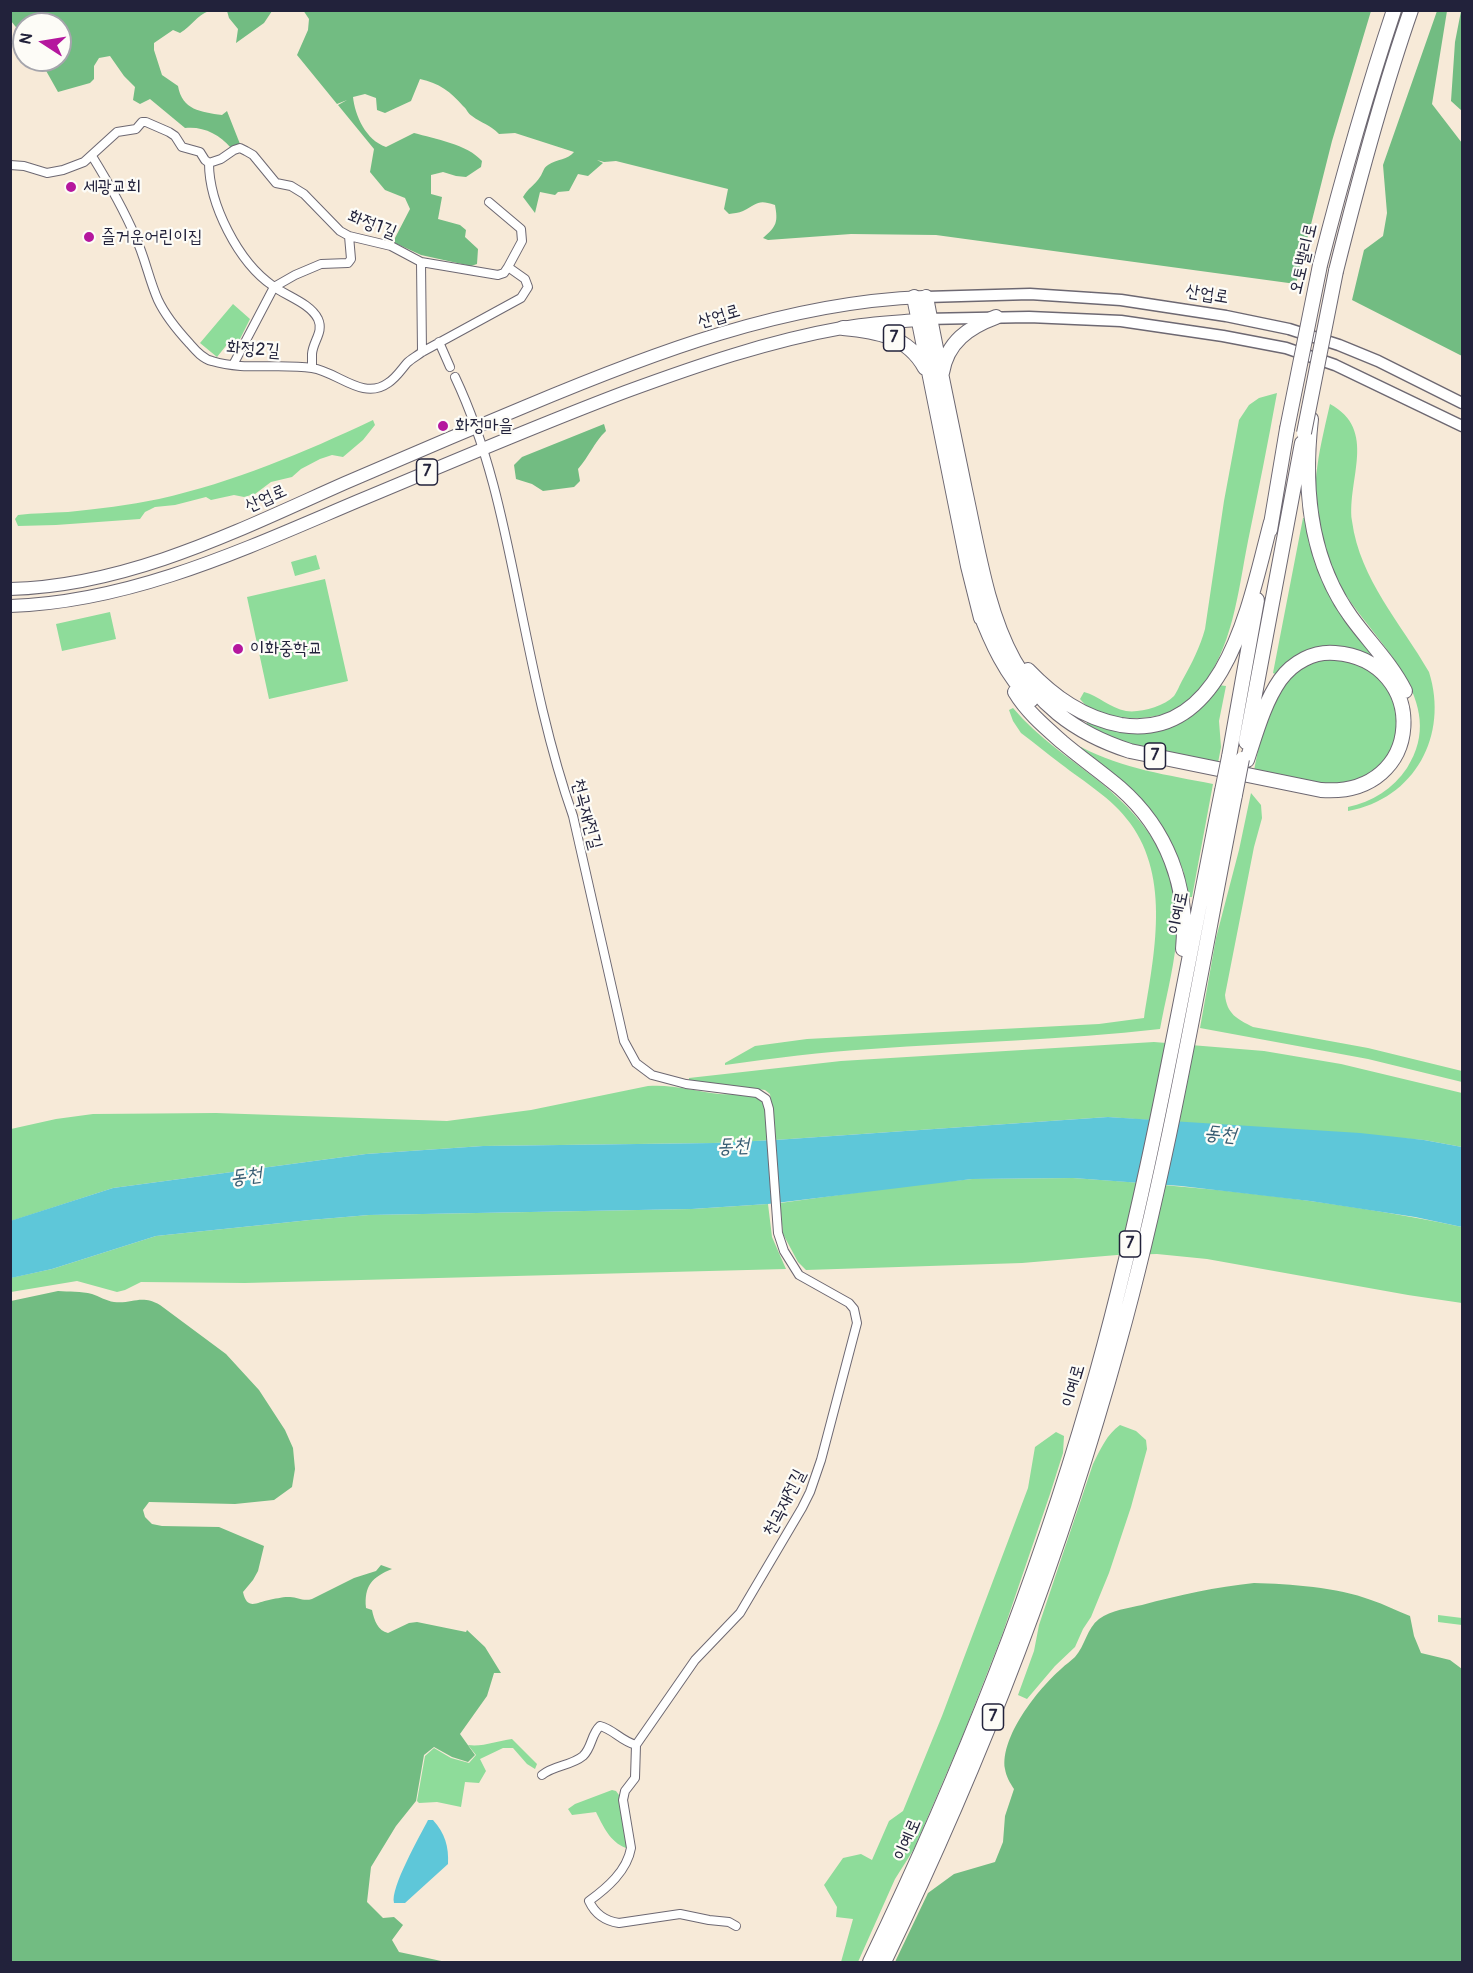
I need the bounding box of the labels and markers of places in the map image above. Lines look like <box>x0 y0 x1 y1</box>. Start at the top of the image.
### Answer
place label: 세광교회 <box>83 176 141 198</box>
marker: 세광교회 <box>64 180 78 194</box>
place label: 즐거운어린이집 <box>101 226 202 248</box>
marker: 즐거운어린이집 <box>82 230 96 244</box>
place label: 화정마을 <box>455 415 513 437</box>
marker: 화정마을 <box>436 419 450 433</box>
place label: 이화중학교 <box>250 638 322 660</box>
marker: 이화중학교 <box>231 642 245 656</box>

